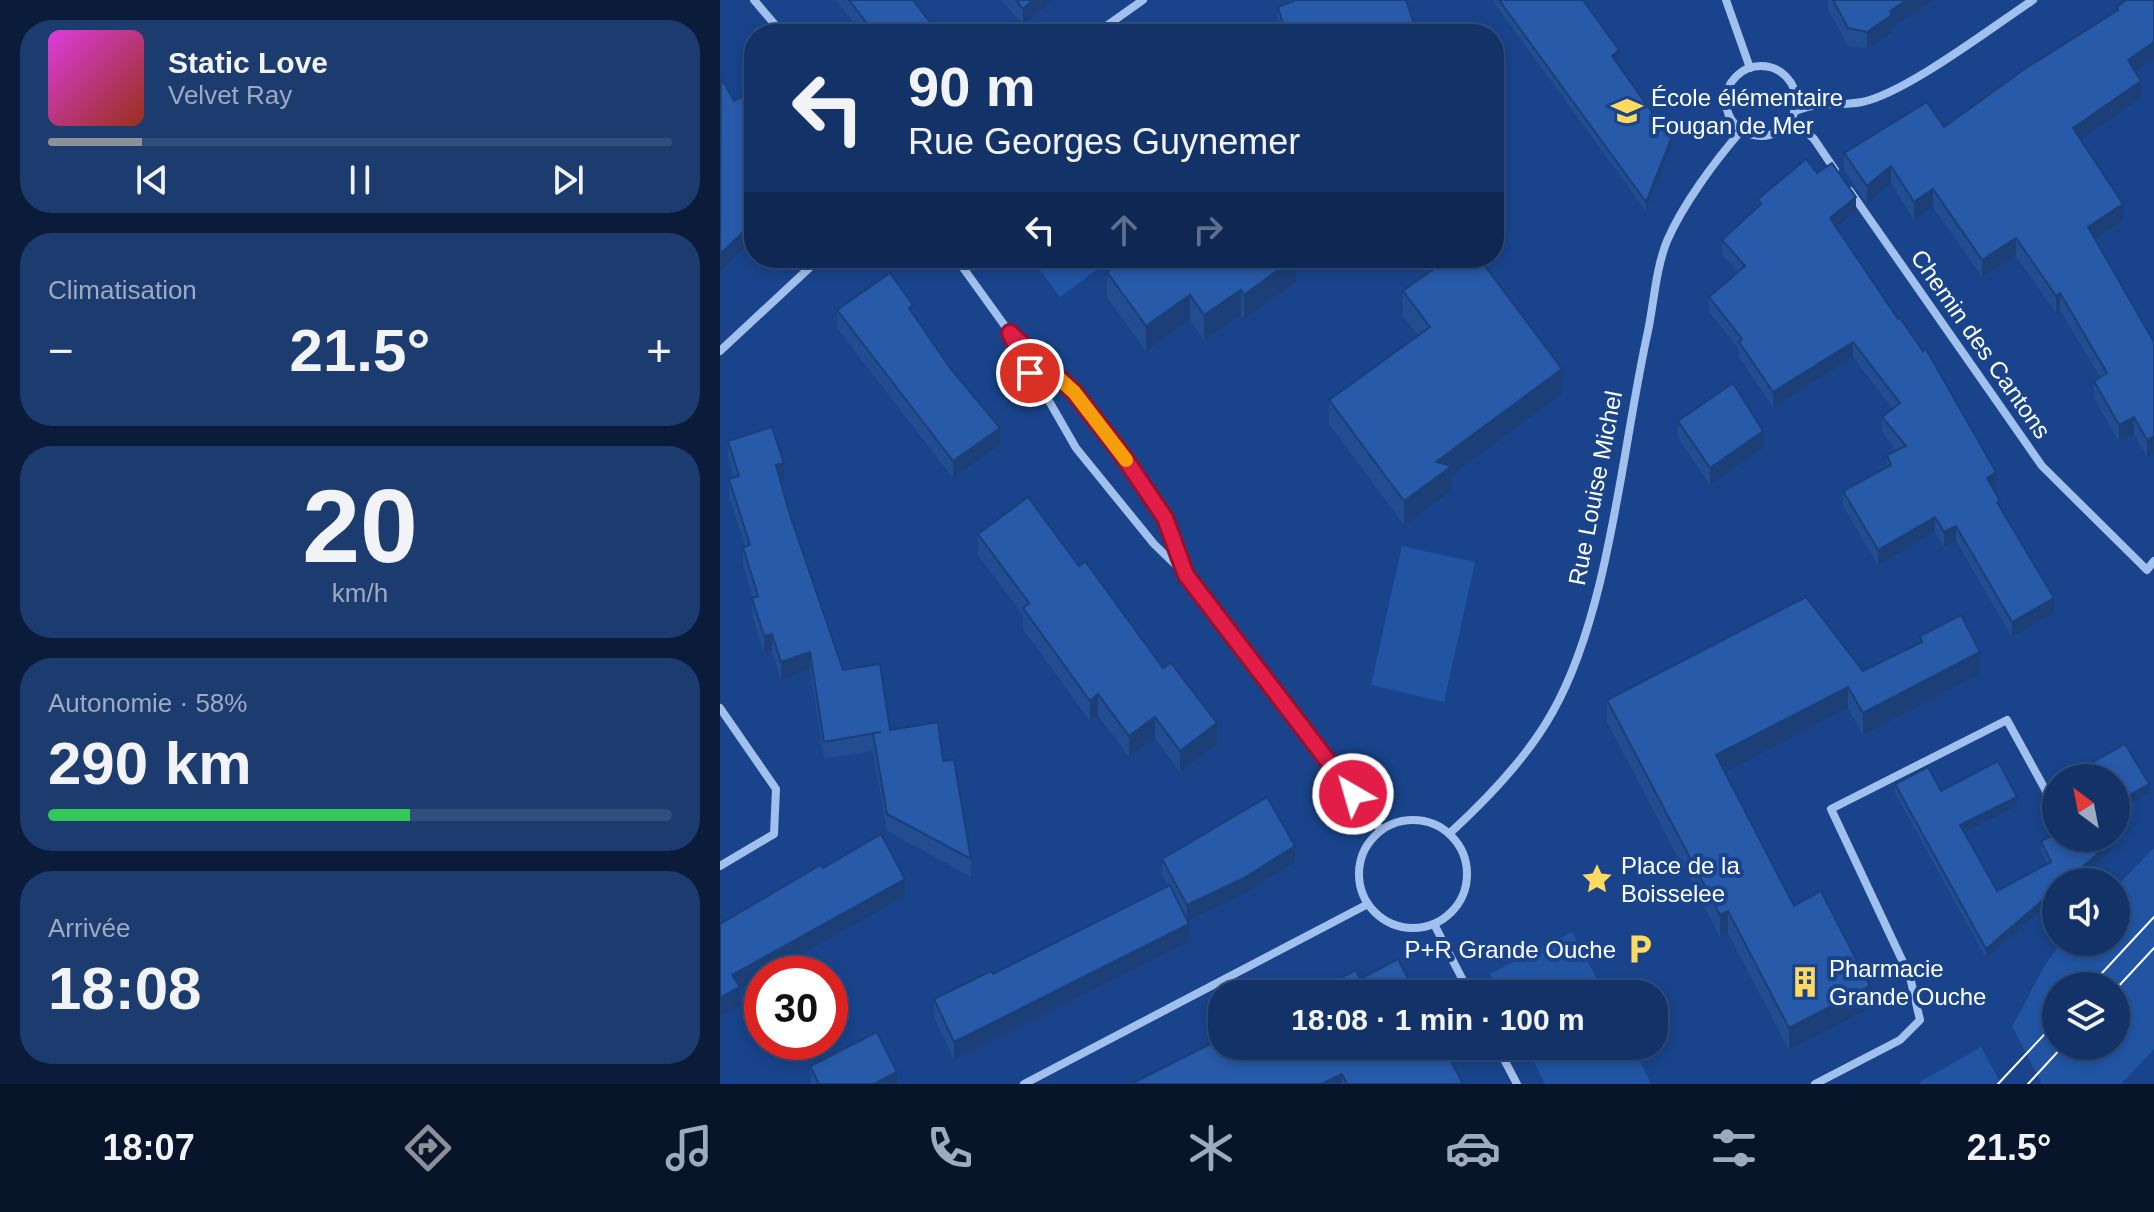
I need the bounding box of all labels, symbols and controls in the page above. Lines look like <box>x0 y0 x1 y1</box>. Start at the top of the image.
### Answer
text: Static Love <box>168 46 328 79</box>
text: 90 m <box>908 55 1036 118</box>
icon: left <box>776 56 880 160</box>
text: Velvet Ray <box>168 80 292 110</box>
place label: École élémentaire Fougan de Mer <box>1651 84 1843 139</box>
school or university icon: École élémentaire Fougan de Mer <box>1610 94 1644 128</box>
text: Rue Georges Guynemer <box>908 121 1300 162</box>
icon: previous <box>130 158 174 202</box>
icon: pause <box>338 158 382 202</box>
icon: next <box>546 158 590 202</box>
icon: left <box>1018 208 1062 252</box>
icon: ahead <box>1102 208 1146 252</box>
icon: right <box>1186 208 1230 252</box>
street label: Chemin des Cantons <box>1906 244 2056 444</box>
text: Climatisation <box>48 275 197 305</box>
text: 21.5° <box>290 317 430 384</box>
text: − <box>48 326 74 375</box>
text: + <box>646 326 672 375</box>
pin <box>996 339 1064 407</box>
icon: arrive <box>1008 351 1052 395</box>
street label: Rue Louise Michel <box>1563 389 1627 587</box>
text: 20 <box>302 468 418 584</box>
text: km/h <box>332 578 388 608</box>
text: Autonomie · 58% <box>48 688 247 718</box>
text: 290 km <box>48 730 252 797</box>
position arrow <box>1311 752 1395 836</box>
north arrow <box>2042 764 2130 852</box>
map controls <box>2042 764 2130 1060</box>
place label: Place de la Boisselee <box>1621 852 1740 907</box>
place icon: Place de la Boisselee <box>1580 862 1614 896</box>
button: sound <box>2042 868 2130 956</box>
text: Arrivée <box>48 913 130 943</box>
parking icon: P+R Grande Ouche <box>1623 932 1657 966</box>
place label: P+R Grande Ouche <box>1405 936 1616 963</box>
text: 18:08 <box>48 955 201 1022</box>
place label: Pharmacie Grande Ouche <box>1829 955 1986 1010</box>
speed limit sign: 30 <box>744 956 848 1060</box>
building icon: Pharmacie Grande Ouche <box>1788 965 1822 999</box>
button: layers <box>2042 972 2130 1060</box>
text: 18:08 · 1 min · 100 m <box>1291 1003 1585 1036</box>
icon: directions <box>400 1120 456 1176</box>
icon: music <box>661 1120 717 1176</box>
icon: phone <box>922 1120 978 1176</box>
icon: climate <box>1183 1120 1239 1176</box>
icon: car <box>1445 1120 1501 1176</box>
icon: filters <box>1706 1120 1762 1176</box>
text: 18:07 <box>103 1127 195 1168</box>
text: 21.5° <box>1967 1127 2051 1168</box>

